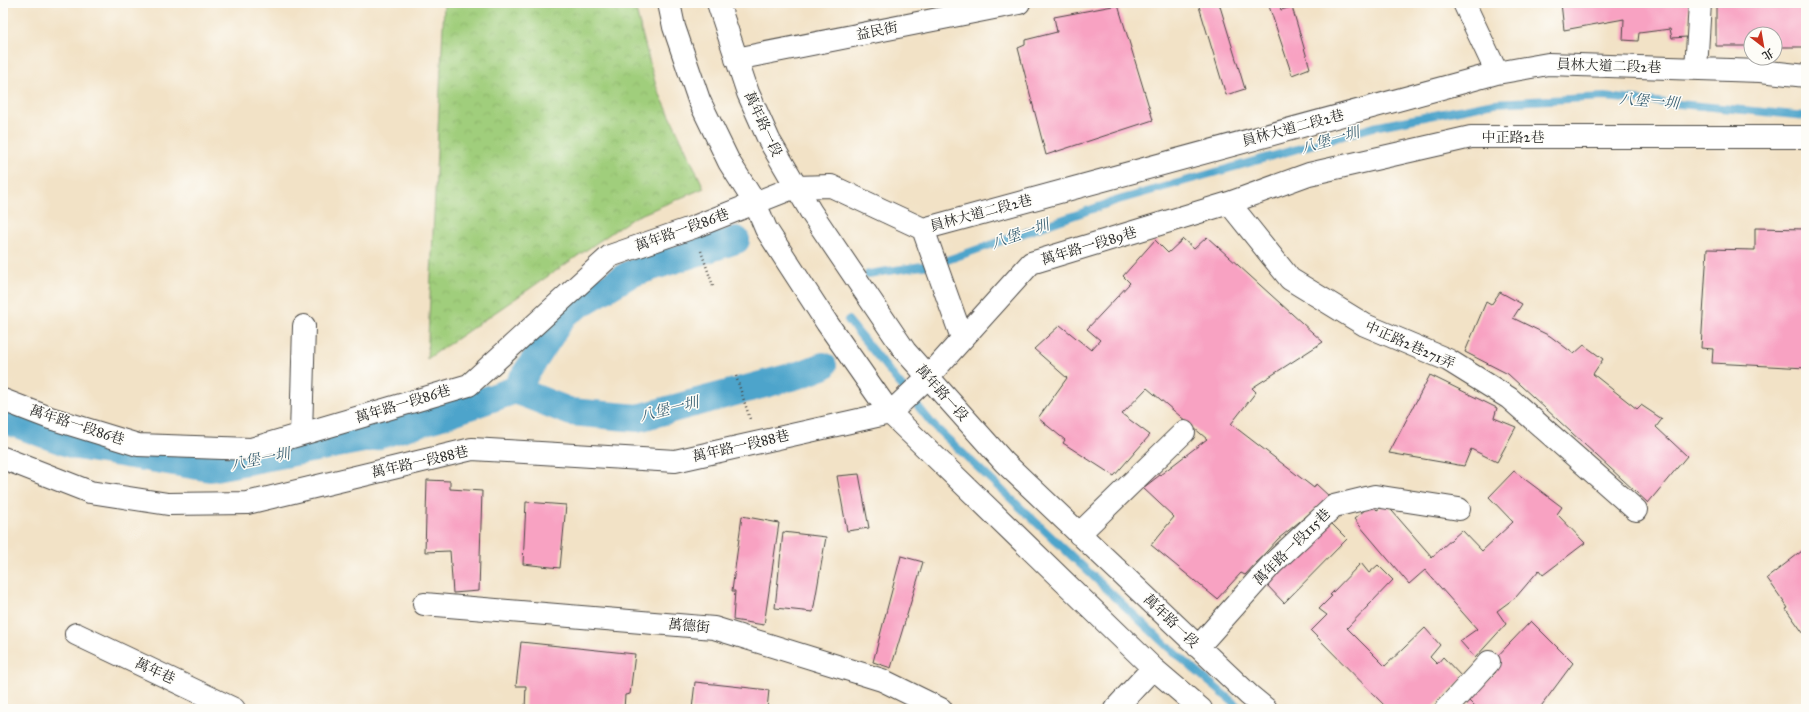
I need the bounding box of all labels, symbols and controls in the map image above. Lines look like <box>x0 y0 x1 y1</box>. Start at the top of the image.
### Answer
street label: 益民街 <box>855 19 899 43</box>
north arrow <box>1743 26 1783 66</box>
text: 北 <box>1760 46 1776 63</box>
street label: 員林大道二段2巷 <box>1556 56 1662 76</box>
street label: 萬年路一段 <box>741 89 785 159</box>
water label: 八堡一圳 <box>1618 89 1683 113</box>
street label: 員林大道二段2巷 <box>1240 106 1346 150</box>
water label: 八堡一圳 <box>1299 122 1364 157</box>
street label: 中正路2巷 <box>1482 129 1544 146</box>
street label: 員林大道二段2巷 <box>928 191 1034 235</box>
street label: 萬年路一段86巷 <box>633 205 731 255</box>
water label: 八堡一圳 <box>989 215 1054 252</box>
street label: 萬年路一段89巷 <box>1039 223 1139 269</box>
street label: 中正路2巷271弄 <box>1362 318 1458 372</box>
street label: 萬年路一段 <box>912 361 972 425</box>
street label: 萬年路一段86巷 <box>353 381 453 427</box>
water label: 八堡一圳 <box>638 392 703 425</box>
street label: 萬年路一段86巷 <box>27 402 127 448</box>
street label: 萬年路一段88巷 <box>691 427 791 465</box>
street label: 萬年路一段88巷 <box>370 443 470 481</box>
water label: 八堡一圳 <box>229 444 294 474</box>
street label: 萬年路一段115巷 <box>1250 505 1334 589</box>
street label: 萬年路一段 <box>1140 591 1202 651</box>
street label: 萬德街 <box>667 616 711 636</box>
street label: 萬年巷 <box>132 654 178 688</box>

